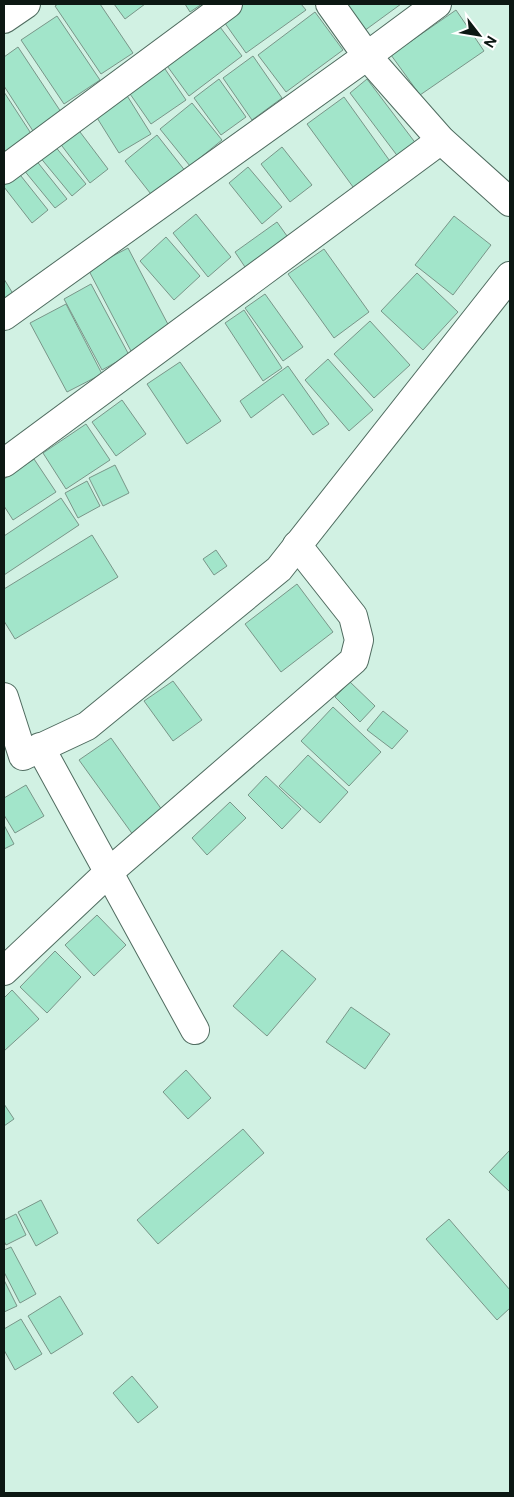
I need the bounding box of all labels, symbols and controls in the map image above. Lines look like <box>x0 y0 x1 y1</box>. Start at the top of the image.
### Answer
north arrow <box>454 10 504 60</box>
text: N <box>480 33 500 51</box>

